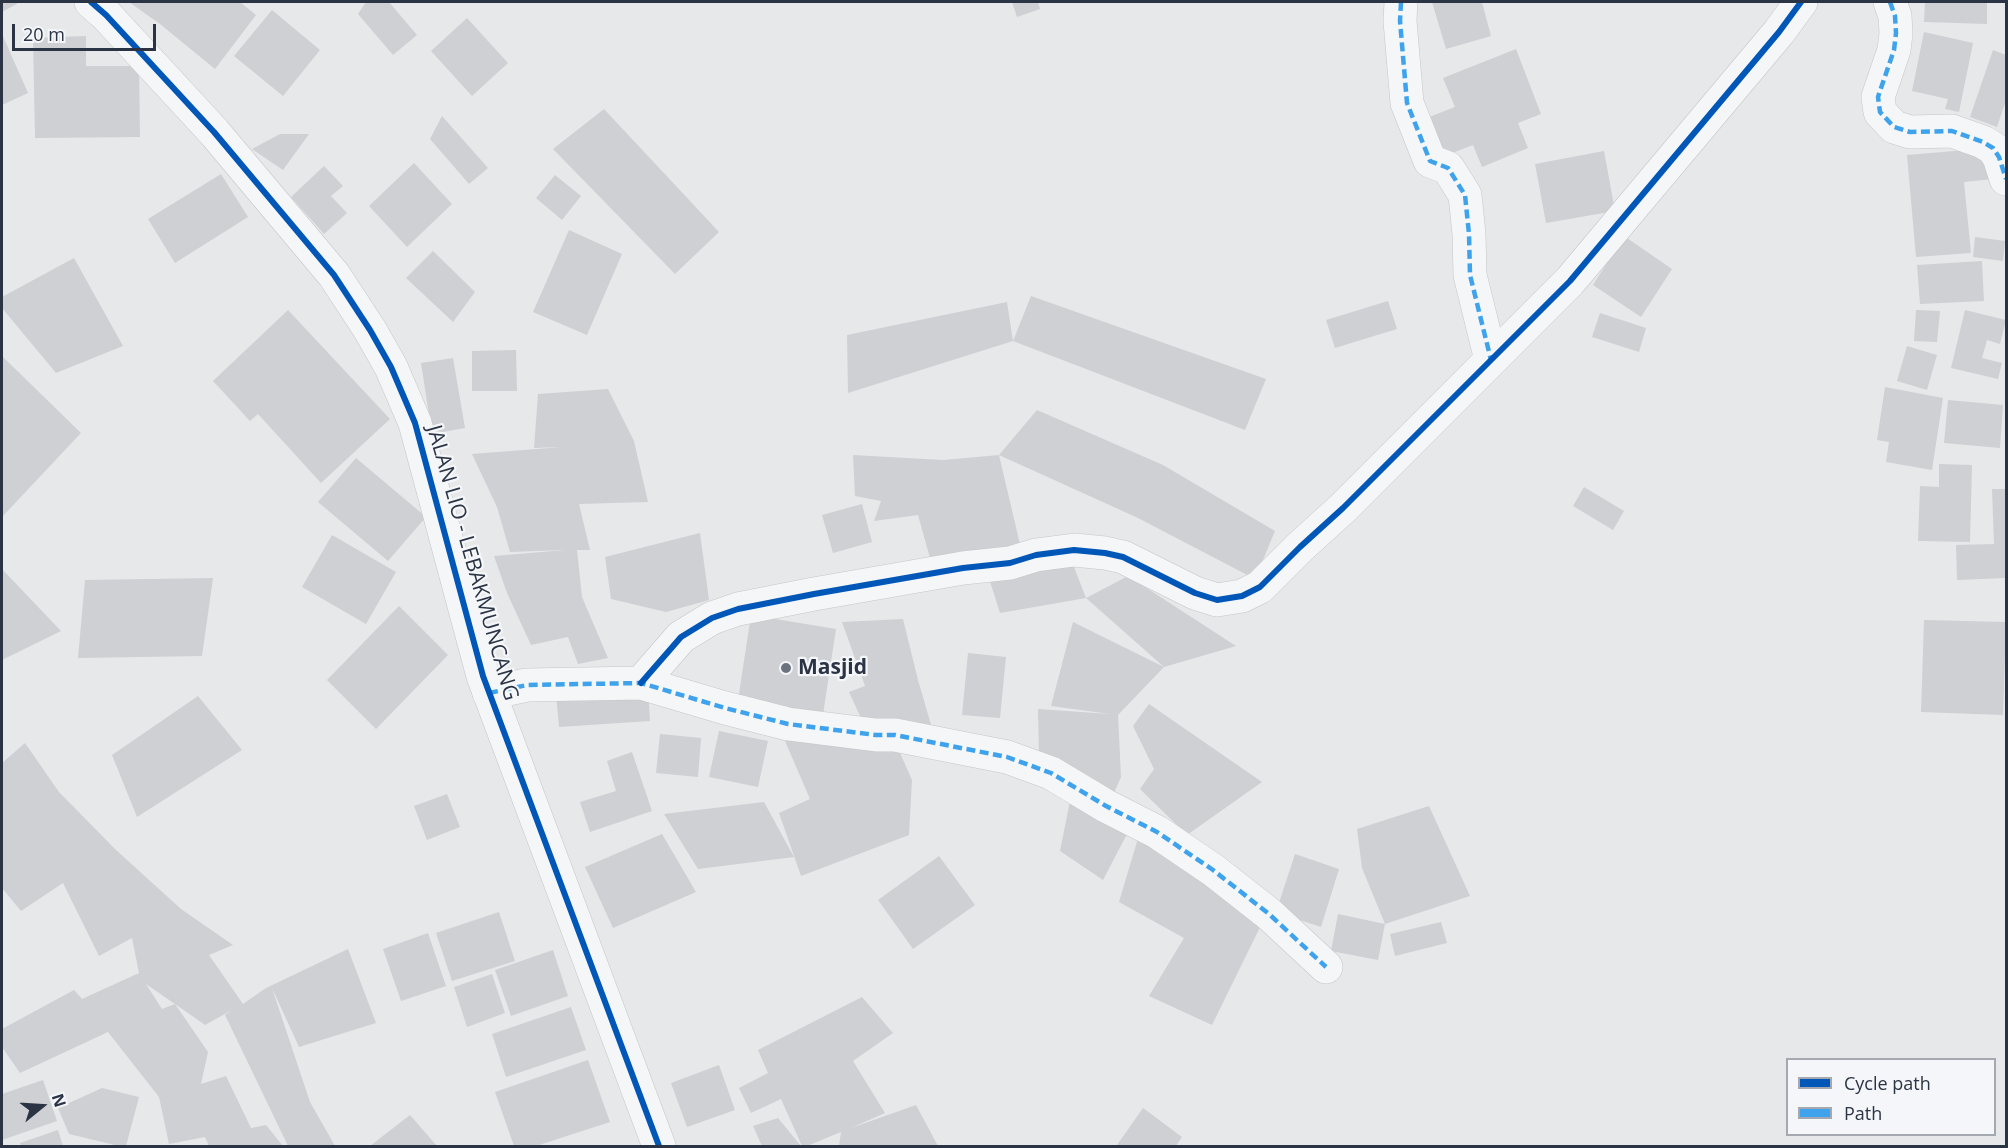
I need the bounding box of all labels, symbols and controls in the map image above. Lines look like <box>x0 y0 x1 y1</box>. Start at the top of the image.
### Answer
scale bar <box>15 12 159 50</box>
text: 20 m <box>23 22 65 46</box>
street label: JALAN LIO - LEBAKMUNCANG <box>421 422 523 704</box>
place label: Masjid <box>798 655 867 681</box>
marker: Masjid <box>779 661 793 675</box>
legend <box>1786 1058 1996 1136</box>
text: Cycle path <box>1844 1071 1931 1095</box>
north arrow <box>12 1076 72 1136</box>
text: N <box>47 1091 72 1110</box>
text: Path <box>1844 1101 1882 1125</box>

